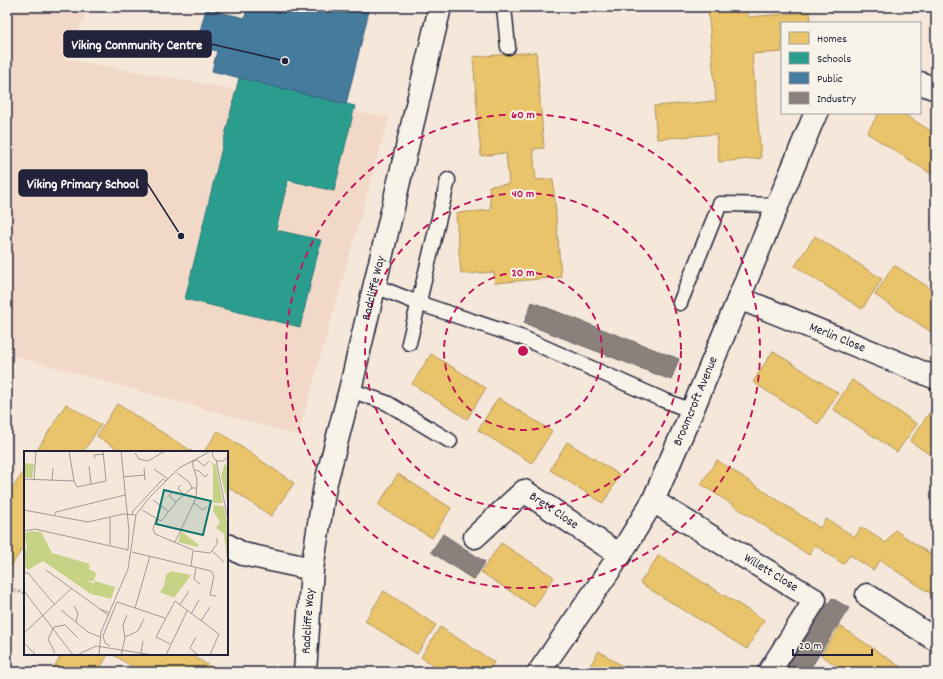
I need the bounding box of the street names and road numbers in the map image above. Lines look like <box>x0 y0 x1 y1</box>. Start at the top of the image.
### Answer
street label: Radcliffe Way <box>357 253 391 322</box>
street label: Merlin Close <box>806 318 868 358</box>
street label: Broomcroft Avenue <box>668 354 723 449</box>
street label: Brett Close <box>525 487 583 534</box>
street label: Willett Close <box>740 549 802 597</box>
street label: Radcliffe Way <box>297 587 320 655</box>

